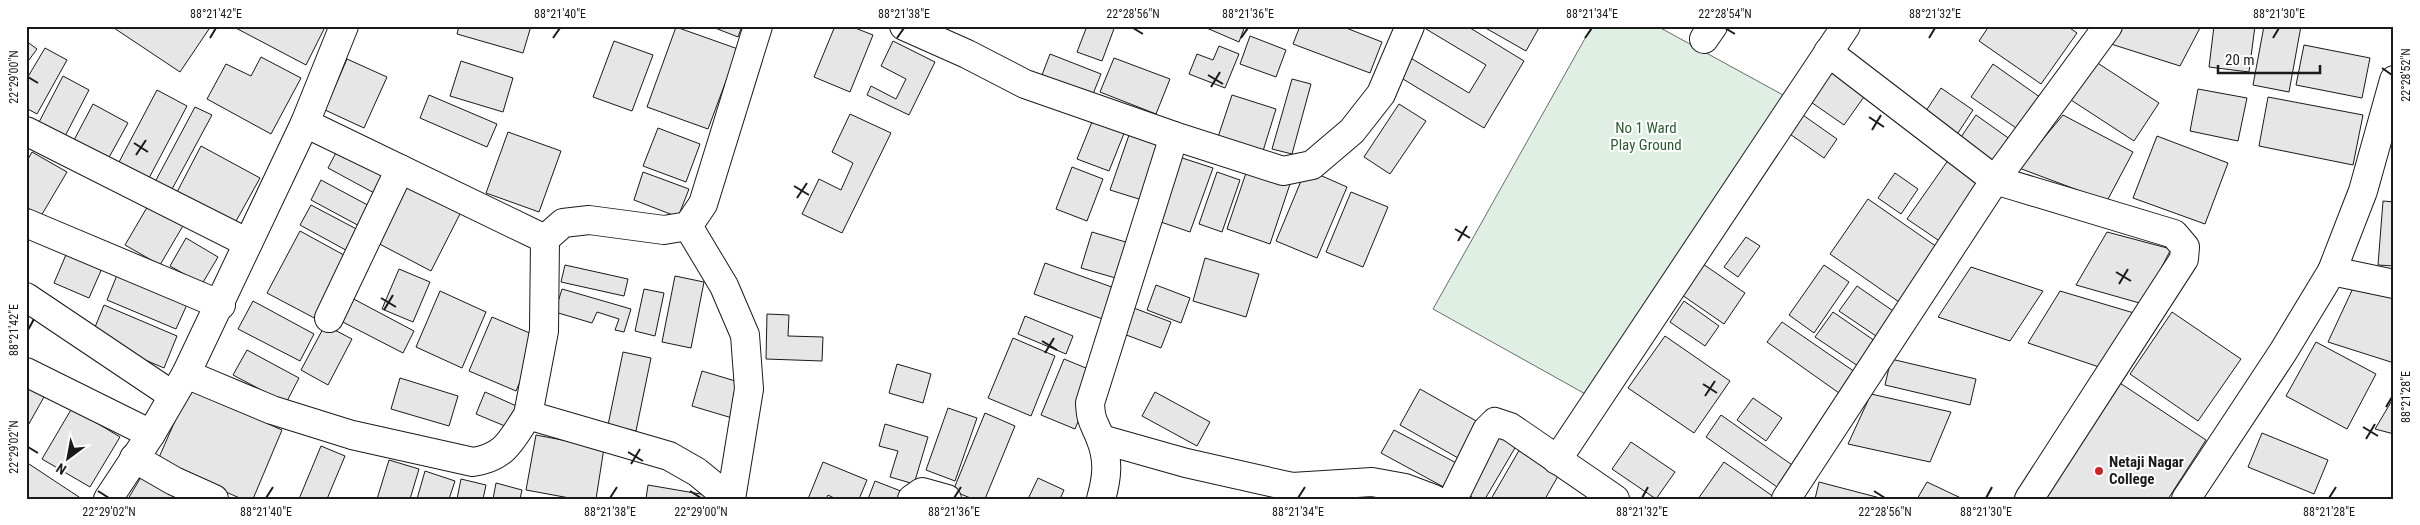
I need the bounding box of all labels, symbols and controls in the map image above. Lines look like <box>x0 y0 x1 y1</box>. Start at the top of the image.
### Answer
text: 88°21'42"E <box>190 7 242 21</box>
text: 88°21'40"E <box>534 7 586 21</box>
text: 88°21'38"E <box>878 7 930 21</box>
text: 22°28'56"N <box>1106 7 1160 21</box>
text: 88°21'36"E <box>1222 7 1274 21</box>
text: 88°21'34"E <box>1566 7 1618 21</box>
text: 22°28'54"N <box>1698 7 1752 21</box>
text: 88°21'32"E <box>1909 7 1961 21</box>
text: 88°21'30"E <box>2253 7 2305 21</box>
scale bar <box>2218 42 2320 74</box>
text: 22°28'52"N <box>2399 48 2413 102</box>
text: 22°29'00"N <box>7 50 21 104</box>
text: 20 m <box>2225 51 2255 69</box>
park label: No 1 Ward Play Ground <box>1610 119 1682 154</box>
text: 88°21'42"E <box>7 304 21 356</box>
text: 88°21'28"E <box>2399 371 2413 423</box>
text: 22°29'02"N <box>7 420 21 474</box>
north arrow <box>42 432 92 482</box>
place label: Netaji Nagar College <box>2109 453 2184 488</box>
text: N <box>53 460 69 478</box>
marker: Netaji Nagar College <box>2093 465 2105 477</box>
text: 22°29'02"N <box>82 505 136 519</box>
text: 88°21'40"E <box>240 505 292 519</box>
text: 88°21'38"E <box>584 505 636 519</box>
text: 22°29'00"N <box>674 505 728 519</box>
text: 88°21'36"E <box>928 505 980 519</box>
text: 88°21'34"E <box>1272 505 1324 519</box>
text: 88°21'32"E <box>1616 505 1668 519</box>
text: 22°28'56"N <box>1858 505 1912 519</box>
text: 88°21'30"E <box>1960 505 2012 519</box>
text: 88°21'28"E <box>2303 505 2355 519</box>

